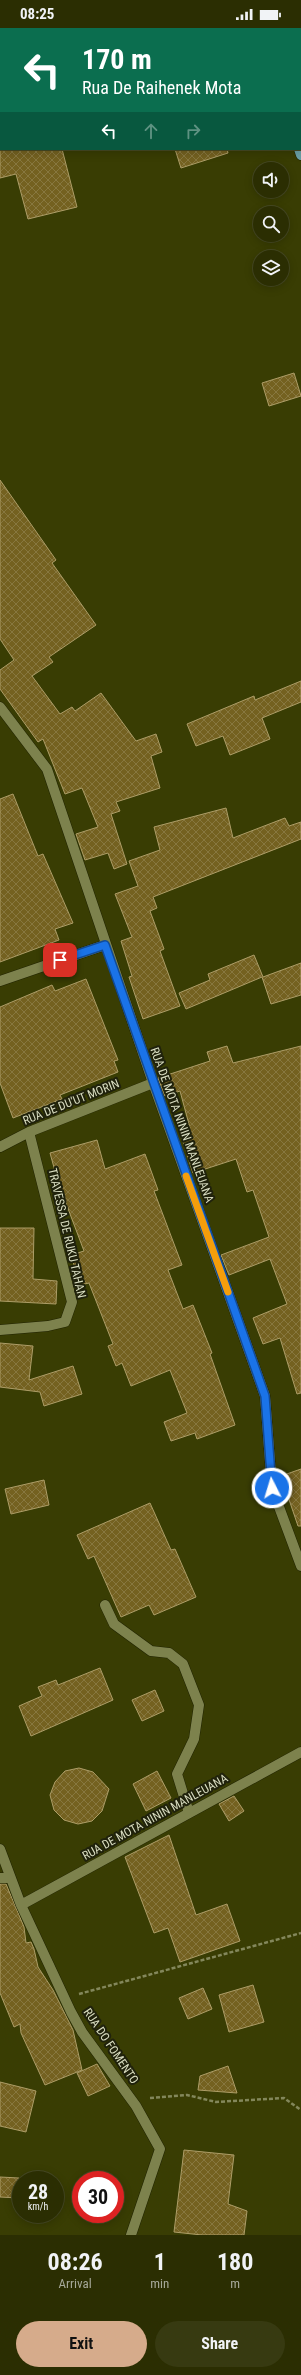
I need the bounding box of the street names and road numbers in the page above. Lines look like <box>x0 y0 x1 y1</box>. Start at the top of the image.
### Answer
street label: RUA DE MOTA NININ MANLEUANA <box>147 1046 217 1205</box>
street label: RUA DE DU’UT MORIN <box>21 1076 121 1128</box>
street label: TRAVESSA DE RUKU TAHAN <box>45 1167 89 1299</box>
street label: RUA DE MOTA NININ MANLEUANA <box>80 1771 230 1863</box>
street label: RUA DO FOMENTO <box>81 2006 141 2086</box>

